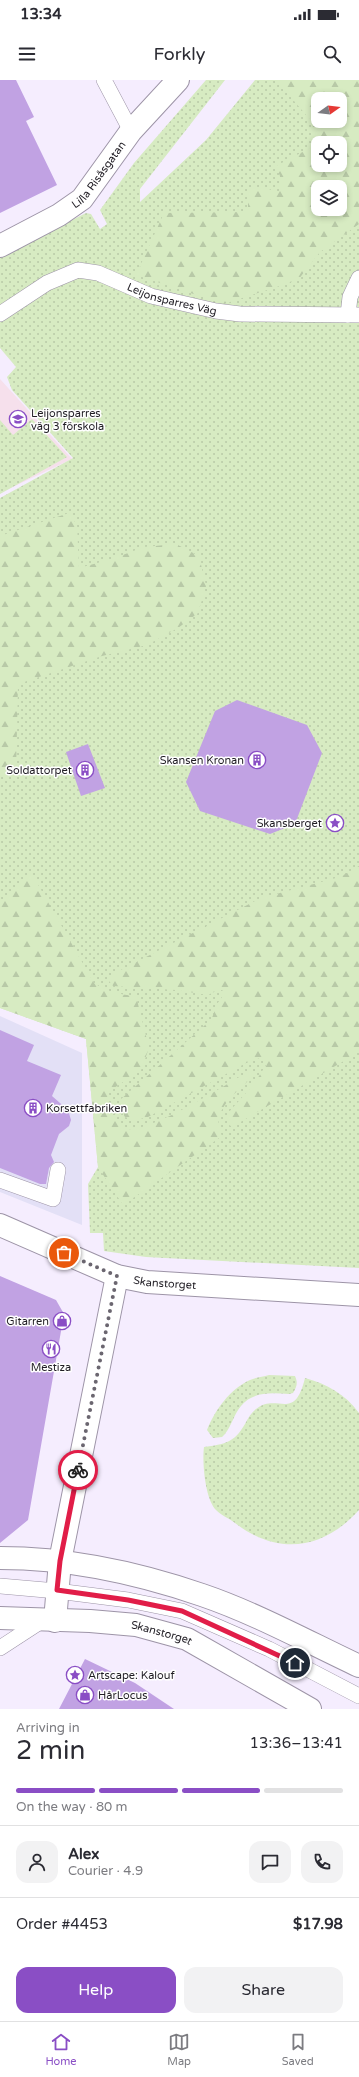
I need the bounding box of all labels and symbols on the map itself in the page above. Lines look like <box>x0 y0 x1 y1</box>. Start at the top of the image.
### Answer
north arrow <box>311 92 347 128</box>
street label: Lilla Risåsgatan <box>69 138 128 211</box>
street label: Leijonsparres Väg <box>125 280 218 318</box>
place label: Leijonsparres väg 3 förskola <box>31 407 104 433</box>
school or university icon: Leijonsparres väg 3 förskola <box>8 409 28 429</box>
building icon: Skansen Kronan <box>247 750 267 770</box>
place label: Skansen Kronan <box>160 754 244 767</box>
building icon: Soldattorpet <box>75 760 95 780</box>
place label: Soldattorpet <box>6 764 72 777</box>
place icon: Skansberget <box>325 813 345 833</box>
place label: Skansberget <box>257 817 322 830</box>
building icon: Korsettfabriken <box>23 1098 43 1118</box>
place label: Korsettfabriken <box>46 1102 127 1115</box>
pin <box>47 1236 81 1270</box>
street label: Skanstorget <box>132 1273 197 1292</box>
shop icon: Gitarren <box>52 1311 72 1331</box>
place label: Gitarren <box>6 1315 49 1328</box>
restaurant icon: Mestiza <box>41 1339 61 1359</box>
place label: Mestiza <box>31 1361 71 1374</box>
courier <box>58 1450 98 1490</box>
street label: Skanstorget <box>131 1618 195 1647</box>
pin <box>278 1646 312 1680</box>
place icon: Artscape: Kalouf <box>65 1665 85 1685</box>
place label: Artscape: Kalouf <box>88 1669 175 1682</box>
shop icon: HårLocus <box>75 1685 95 1705</box>
place label: HårLocus <box>98 1689 148 1702</box>

